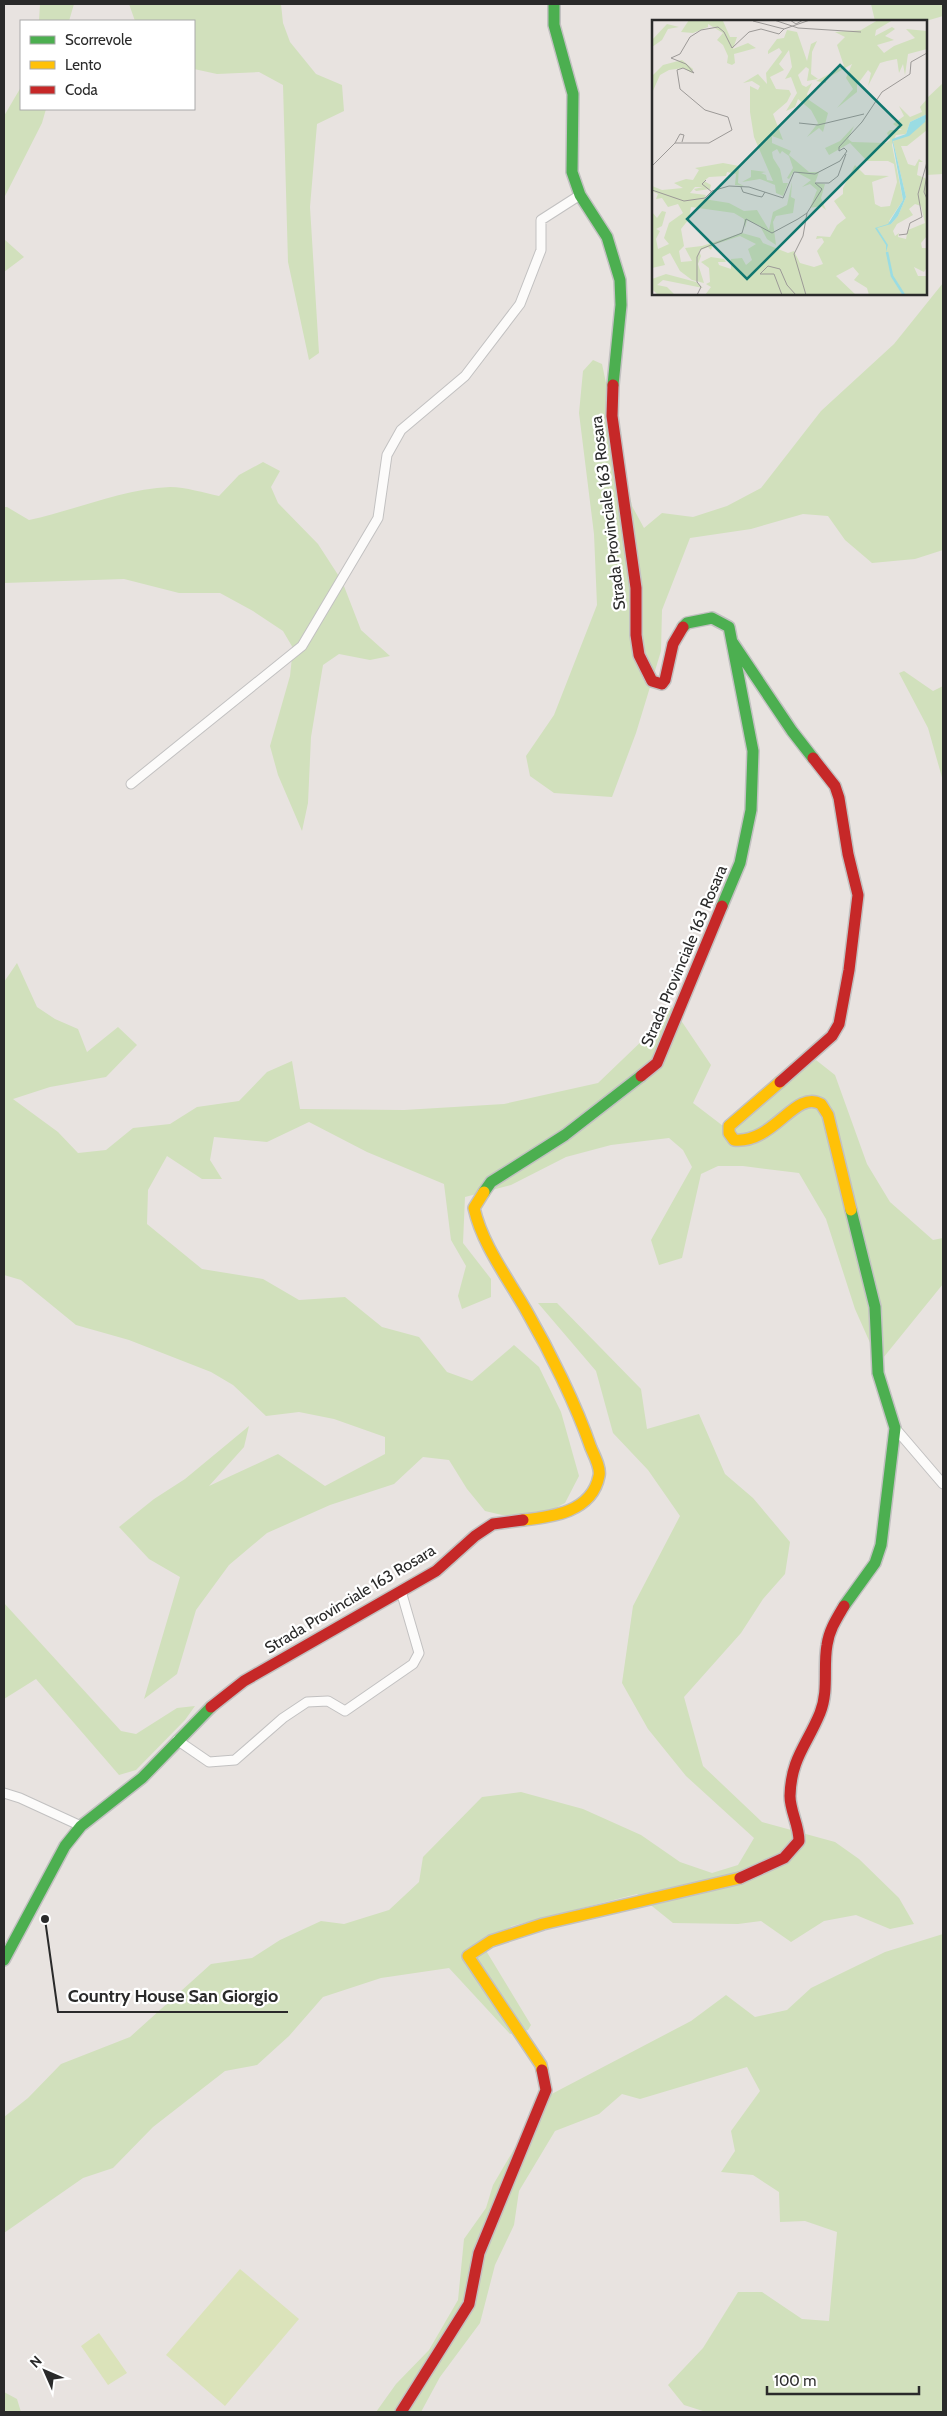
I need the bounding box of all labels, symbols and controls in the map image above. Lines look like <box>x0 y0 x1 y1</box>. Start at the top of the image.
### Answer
legend <box>20 20 195 110</box>
inset map <box>652 20 927 295</box>
text: Scorrevole <box>65 31 133 49</box>
text: Lento <box>65 56 102 74</box>
text: Coda <box>65 81 99 99</box>
street label: Strada Provinciale 163 Rosara <box>587 415 629 611</box>
street label: Strada Provinciale 163 Rosara <box>637 862 731 1050</box>
street label: Strada Provinciale 163 Rosara <box>261 1540 439 1657</box>
callout: Country House San Giorgio <box>58 1979 288 2012</box>
text: Country House San Giorgio <box>68 1985 278 2007</box>
north arrow <box>20 2346 70 2396</box>
text: N <box>26 2352 46 2372</box>
scale bar <box>767 2364 920 2396</box>
text: 100 m <box>774 2372 816 2390</box>

